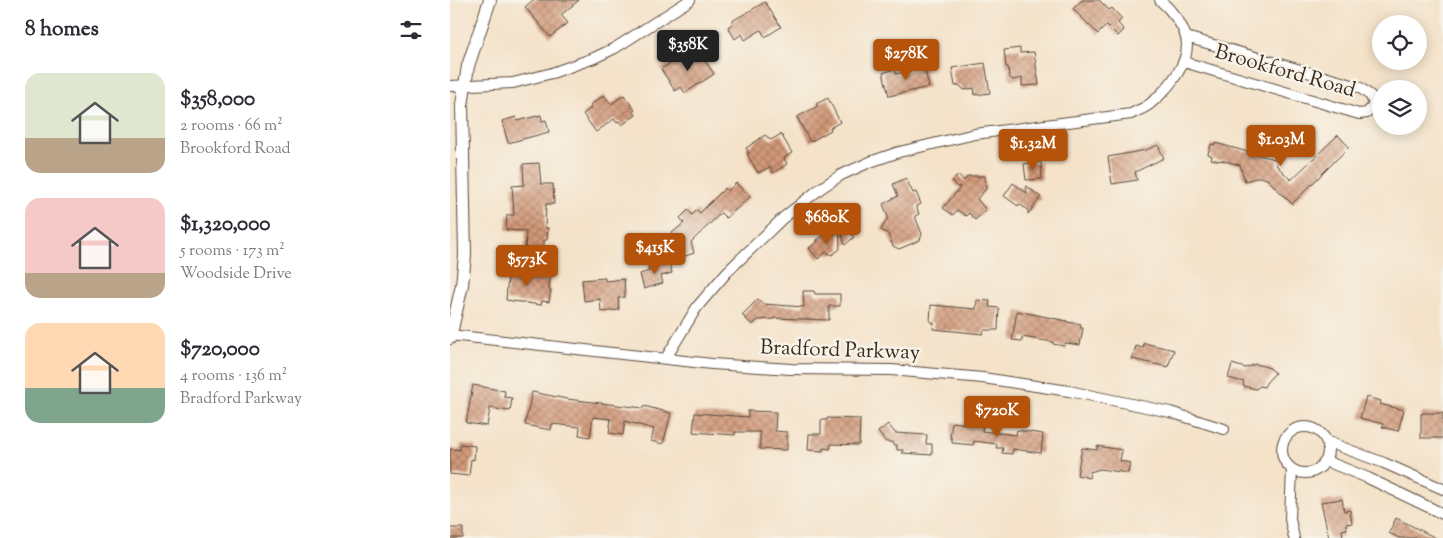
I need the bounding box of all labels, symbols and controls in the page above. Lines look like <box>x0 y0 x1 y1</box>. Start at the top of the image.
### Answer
text: 8 homes <box>25 15 99 45</box>
map controls <box>1372 15 1427 135</box>
button: locate <box>1372 15 1427 70</box>
icon: filters <box>397 16 425 44</box>
pin: $358K <box>653 30 723 72</box>
text: $358K <box>668 34 708 57</box>
pin: $278K <box>871 38 941 81</box>
street label: Brookford Road <box>1211 38 1359 106</box>
text: $278K <box>884 43 928 66</box>
button: layers <box>1372 80 1427 135</box>
text: $358,000 <box>180 85 255 115</box>
icon: home <box>65 93 125 153</box>
text: 2 rooms · 66 m² <box>180 115 283 138</box>
pin: $1.03M <box>1240 124 1322 167</box>
pin: $1.32M <box>992 128 1074 171</box>
text: $1.03M <box>1257 129 1305 152</box>
text: $1.32M <box>1010 133 1056 156</box>
text: Brookford Road <box>180 138 291 161</box>
pin: $680K <box>792 202 862 245</box>
text: $680K <box>805 207 849 230</box>
text: $1,320,000 <box>180 210 270 240</box>
icon: home <box>65 218 125 278</box>
pin: $415K <box>620 232 690 275</box>
text: $415K <box>635 237 675 260</box>
text: 5 rooms · 173 m² <box>180 240 285 263</box>
pin: $573K <box>492 244 562 287</box>
text: $573K <box>507 249 547 272</box>
text: Woodside Drive <box>180 263 292 286</box>
street label: Bradford Parkway <box>759 333 921 369</box>
text: $720,000 <box>180 335 260 365</box>
icon: home <box>65 343 125 403</box>
text: 4 rooms · 136 m² <box>180 365 287 388</box>
text: Bradford Parkway <box>180 388 302 411</box>
pin: $720K <box>962 396 1032 438</box>
text: $720K <box>975 400 1019 423</box>

